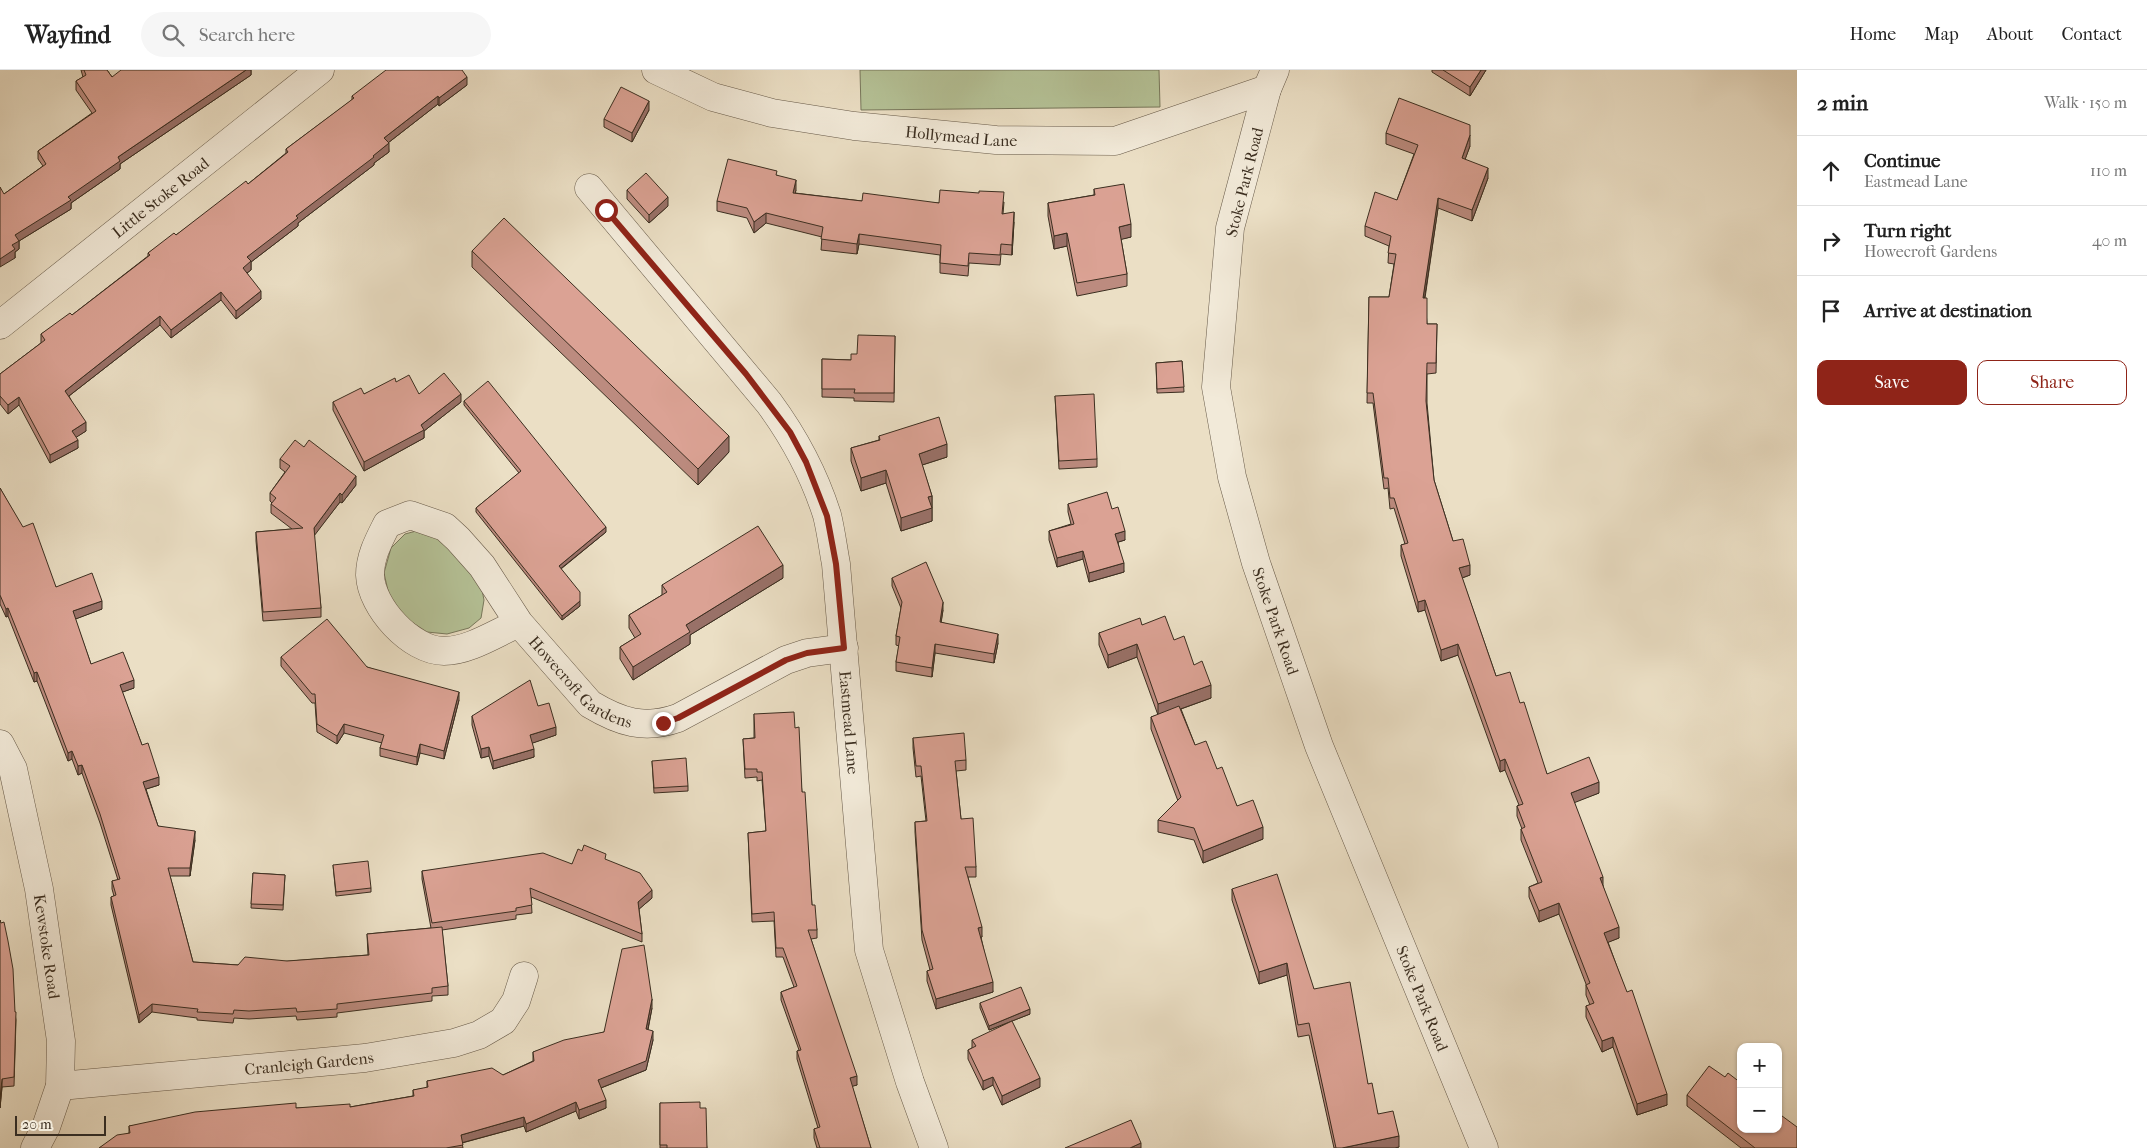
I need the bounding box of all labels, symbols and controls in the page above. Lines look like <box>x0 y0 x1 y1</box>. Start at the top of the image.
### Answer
search box <box>141 12 491 57</box>
text: Wayfind <box>25 21 111 49</box>
icon: search <box>159 21 187 49</box>
text: Search here <box>199 24 295 46</box>
text: Home <box>1849 24 1896 45</box>
text: Map <box>1924 24 1959 45</box>
text: About <box>1987 24 2033 45</box>
text: Contact <box>2061 24 2122 45</box>
text: 2 min <box>1817 91 1868 115</box>
text: Walk · 150 m <box>2044 93 2127 112</box>
street label: Hollymead Lane <box>904 122 1017 150</box>
street label: Stoke Park Road <box>1222 125 1267 239</box>
text: Continue <box>1864 150 1940 172</box>
street label: Little Stoke Road <box>108 153 213 242</box>
icon: ahead <box>1817 157 1845 185</box>
text: 110 m <box>2090 161 2127 180</box>
text: Eastmead Lane <box>1864 172 1968 191</box>
route start <box>595 199 618 222</box>
text: Turn right <box>1864 220 1951 242</box>
icon: right <box>1817 227 1845 255</box>
text: 40 m <box>2092 231 2127 250</box>
text: Howecroft Gardens <box>1864 242 1997 261</box>
icon: arrive <box>1817 297 1845 325</box>
text: Arrive at destination <box>1864 300 2032 322</box>
button: Save <box>1817 360 1967 405</box>
button: Share <box>1977 360 2127 405</box>
street label: Stoke Park Road <box>1248 565 1303 677</box>
street label: Howecroft Gardens <box>525 632 634 732</box>
street label: Eastmead Lane <box>835 670 863 775</box>
route end <box>652 712 675 735</box>
street label: Kewstoke Road <box>30 893 64 1000</box>
street label: Stoke Park Road <box>1392 943 1452 1054</box>
map controls <box>1737 1043 1782 1133</box>
button: + <box>1737 1043 1782 1088</box>
street label: Cranleigh Gardens <box>244 1048 375 1079</box>
button: − <box>1737 1088 1782 1133</box>
scale bar <box>15 1113 106 1136</box>
text: 20 m <box>22 1116 52 1133</box>

